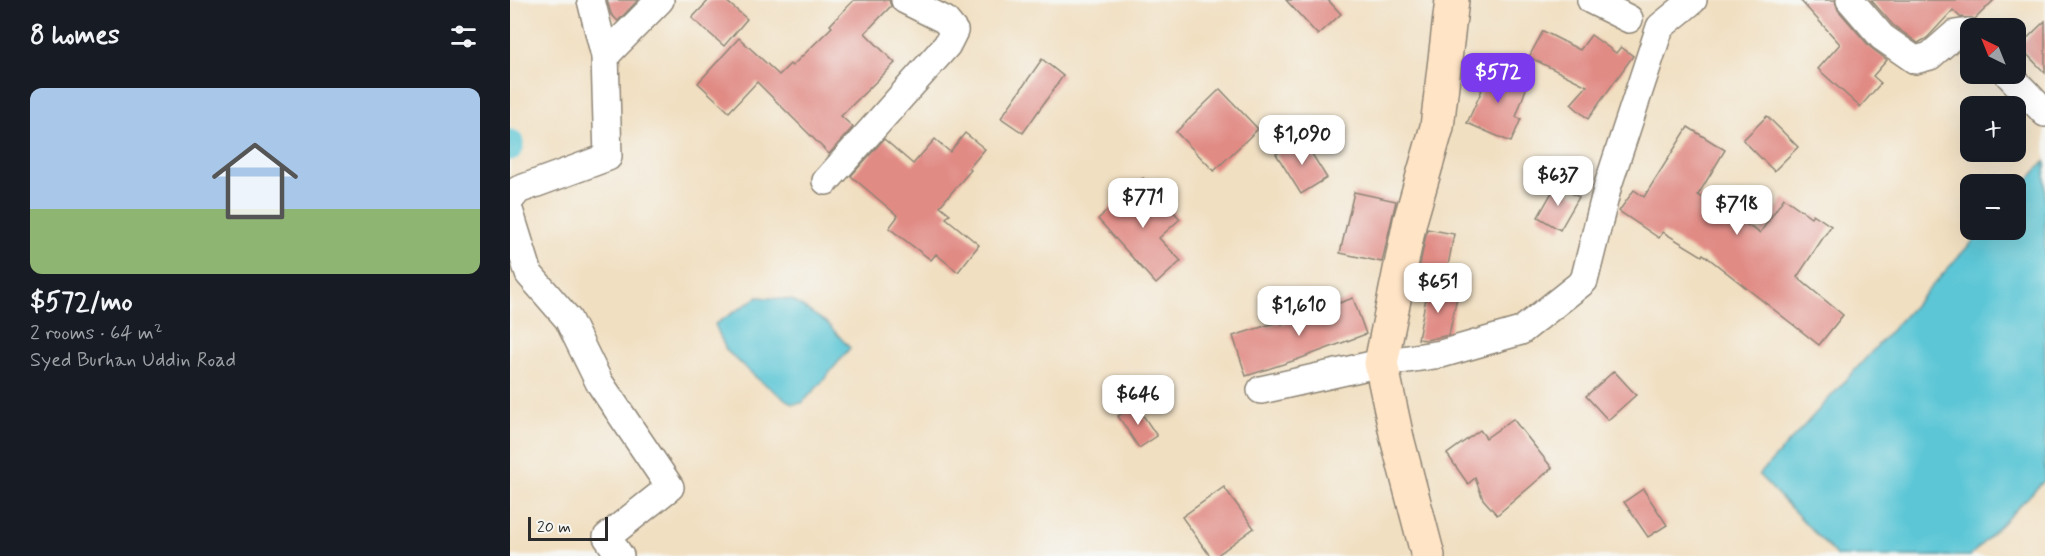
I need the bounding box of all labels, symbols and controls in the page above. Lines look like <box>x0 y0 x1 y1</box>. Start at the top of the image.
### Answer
north arrow <box>1960 18 2026 84</box>
map controls <box>1960 18 2026 240</box>
text: 8 homes <box>30 19 120 53</box>
icon: filters <box>447 20 480 53</box>
pin: $572 <box>1462 53 1534 104</box>
text: $572 <box>1475 59 1521 86</box>
button: + <box>1960 96 2026 162</box>
pin: $1,090 <box>1253 115 1351 166</box>
text: $1,090 <box>1273 121 1331 148</box>
icon: home <box>201 127 309 235</box>
pin: $637 <box>1522 156 1594 207</box>
text: $637 <box>1537 162 1579 189</box>
button: − <box>1960 174 2026 240</box>
pin: $771 <box>1107 178 1179 229</box>
text: $771 <box>1122 184 1164 211</box>
pin: $718 <box>1701 185 1773 236</box>
text: $718 <box>1715 191 1759 218</box>
pin: $651 <box>1402 263 1474 314</box>
text: $651 <box>1418 269 1458 296</box>
text: $572/mo <box>30 286 133 320</box>
pin: $1,610 <box>1250 286 1348 337</box>
text: $1,610 <box>1271 292 1327 319</box>
text: 2 rooms · 64 m² <box>30 320 163 347</box>
text: Syed Burhan Uddin Road <box>30 347 236 374</box>
pin: $646 <box>1102 375 1174 426</box>
text: $646 <box>1116 381 1160 408</box>
scale bar <box>528 514 608 542</box>
text: 20 m <box>537 517 571 538</box>

